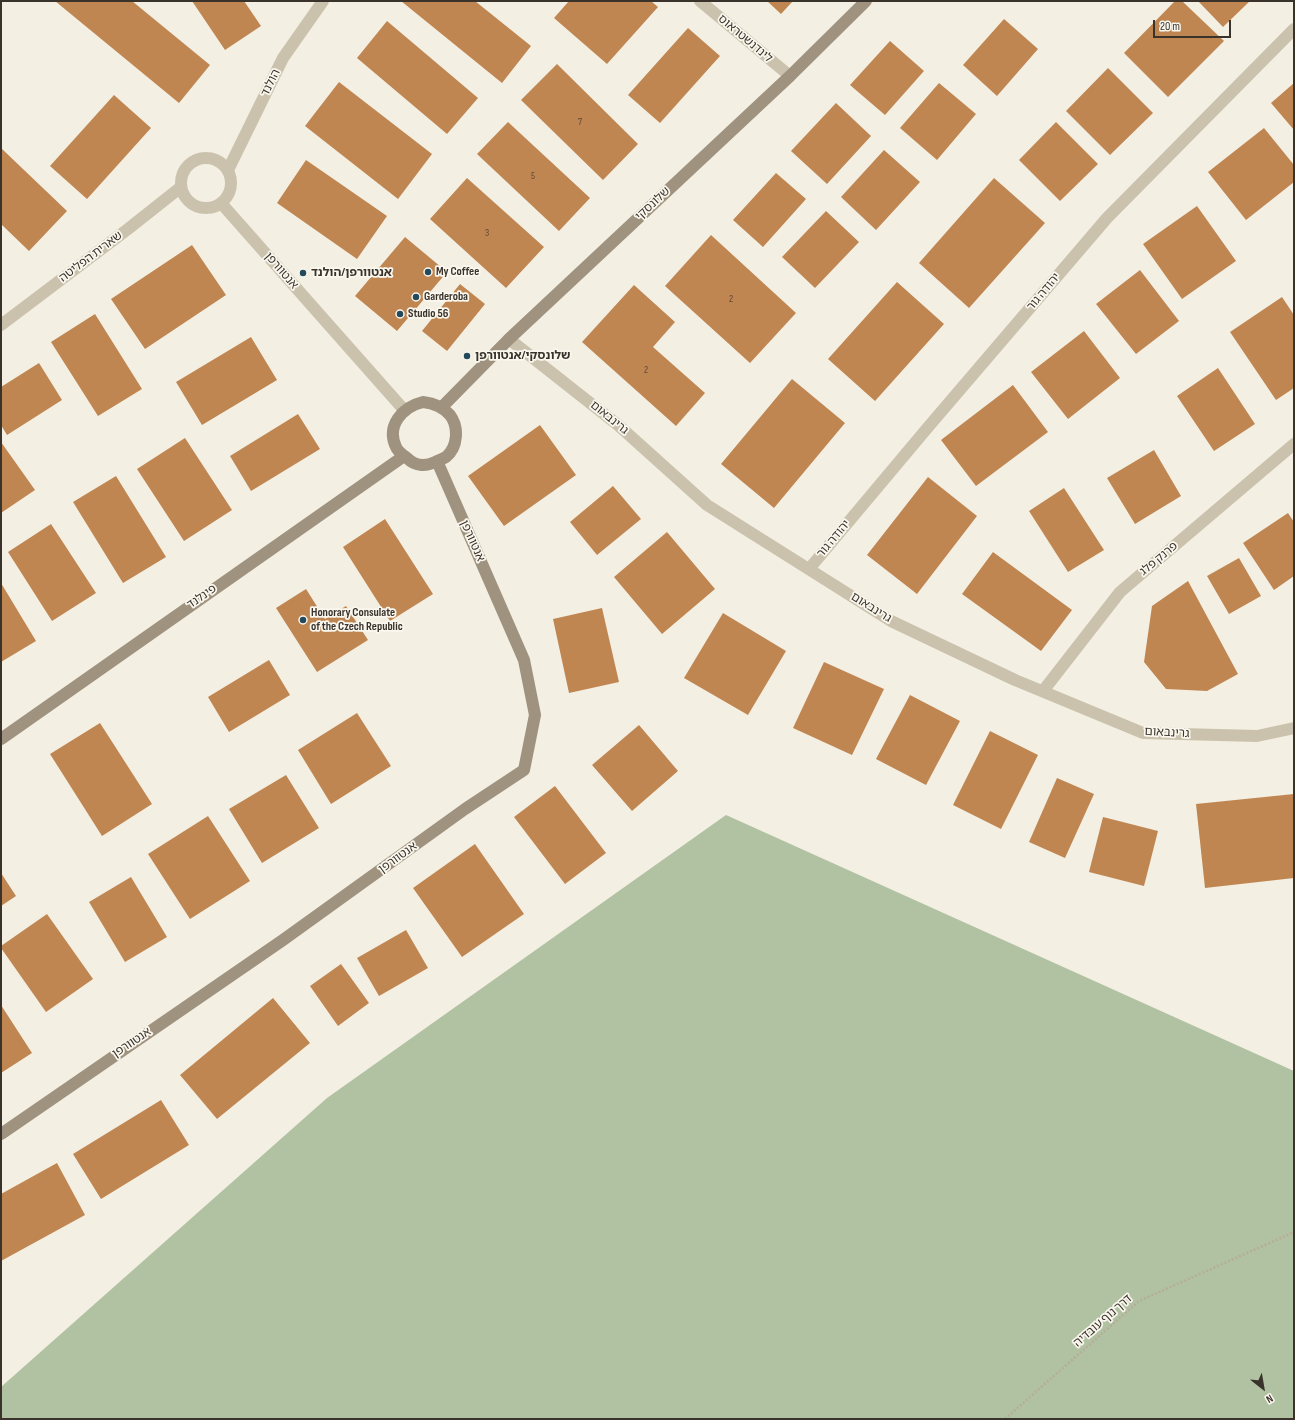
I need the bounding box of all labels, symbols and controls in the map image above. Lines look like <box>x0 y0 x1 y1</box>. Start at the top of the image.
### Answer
street label: לינדנשטראוס <box>715 12 775 66</box>
scale bar <box>1155 12 1233 38</box>
text: 20 m <box>1160 19 1180 34</box>
street label: הולנד <box>258 67 284 99</box>
house number: 7 <box>578 116 582 128</box>
house number: 5 <box>531 170 535 182</box>
street label: שלונסקי <box>633 184 673 224</box>
house number: 3 <box>485 227 489 239</box>
street label: שארית הפליטה <box>57 229 125 285</box>
street label: אנטוורפן <box>261 250 301 292</box>
place label: My Coffee <box>436 265 479 279</box>
place label: אנטוורפן/הולנד <box>311 266 392 280</box>
marker: My Coffee <box>423 267 433 277</box>
marker: אנטוורפן/הולנד <box>298 268 308 278</box>
street label: יהודה גור <box>1024 270 1064 314</box>
place label: Garderoba <box>424 290 468 304</box>
marker: Garderoba <box>411 292 421 302</box>
house number: 2 <box>729 293 733 305</box>
place label: Studio 56 <box>408 307 448 321</box>
marker: Studio 56 <box>395 309 405 319</box>
place label: שלונסקי/אנטוורפן <box>475 349 571 363</box>
marker: שלונסקי/אנטוורפן <box>462 351 472 361</box>
house number: 2 <box>644 364 648 376</box>
street label: גרינבאום <box>587 398 631 438</box>
street label: יהודה גור <box>814 517 854 561</box>
street label: אנטוורפן <box>456 518 488 564</box>
street label: פרנק פלג <box>1137 539 1181 579</box>
street label: פינלנד <box>185 582 219 612</box>
street label: גרינבאום <box>848 590 894 626</box>
place label: Honorary Consulate of the Czech Republic <box>311 606 403 634</box>
marker: Honorary Consulate of the Czech Republic <box>298 615 308 625</box>
street label: גרינבאום <box>1144 725 1190 741</box>
street label: אנטוורפן <box>376 839 420 877</box>
street label: אנטוורפן <box>110 1025 154 1061</box>
street label: דרך נוף עובדיה <box>1071 1292 1135 1350</box>
north arrow <box>1243 1368 1283 1408</box>
text: N <box>1264 1392 1275 1406</box>

